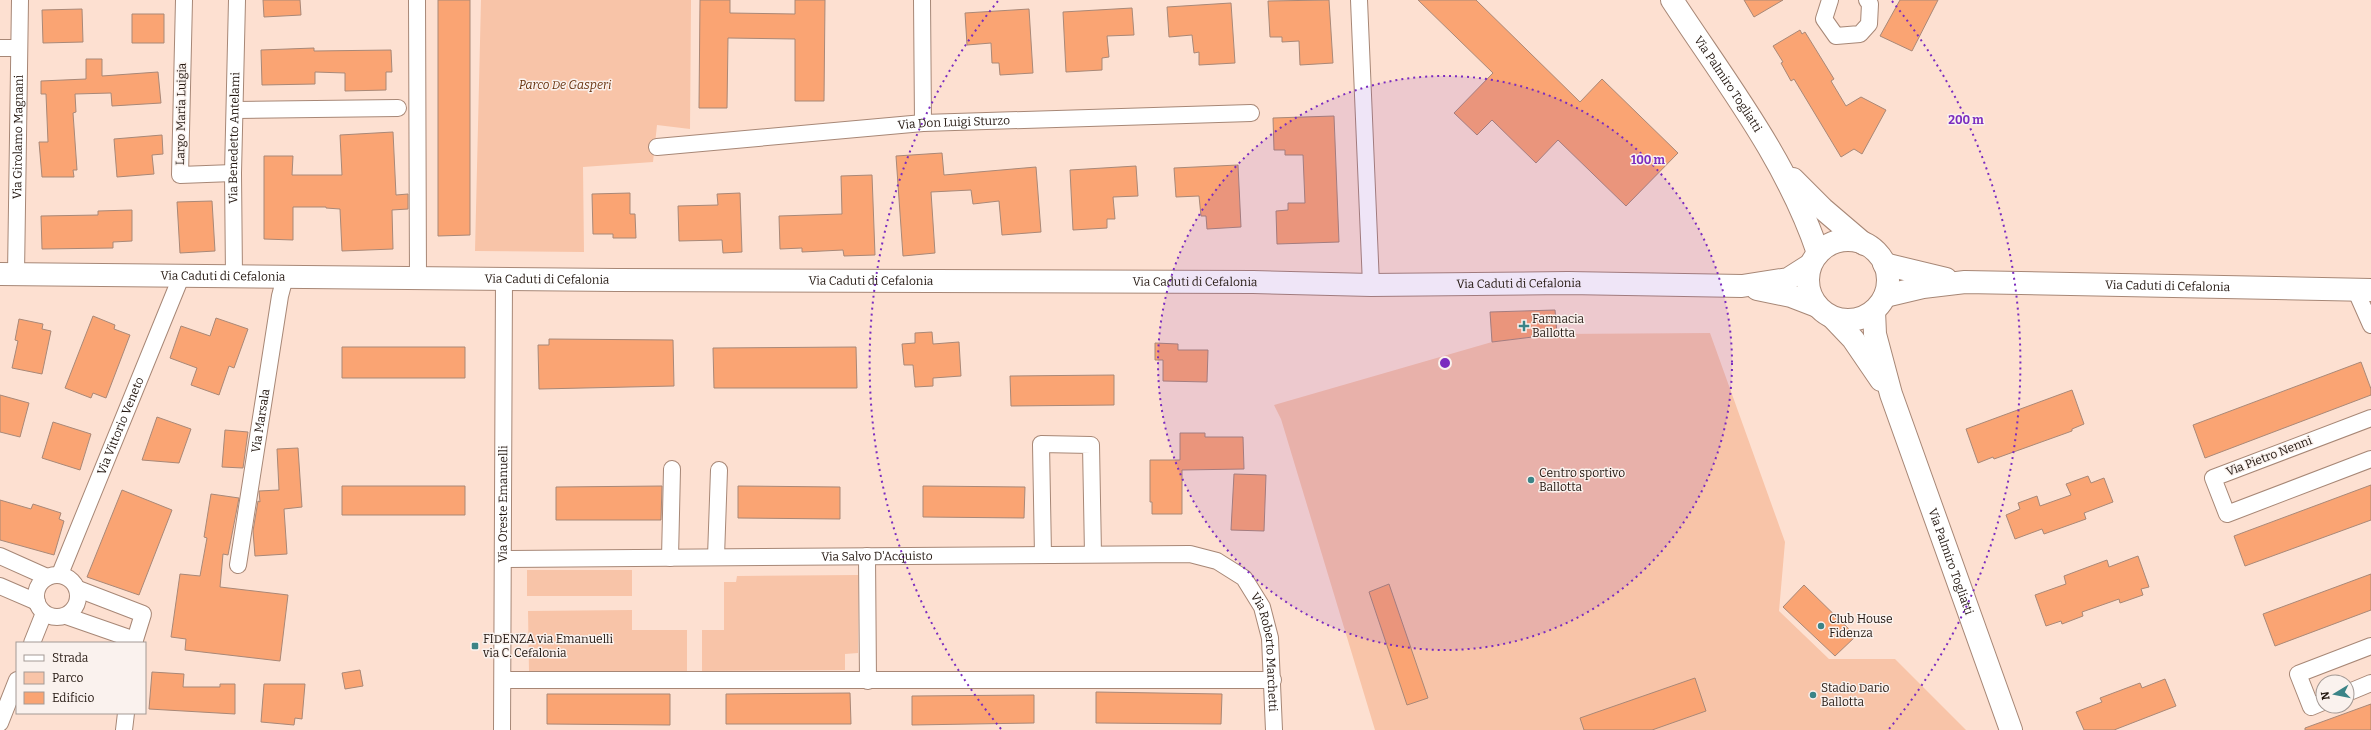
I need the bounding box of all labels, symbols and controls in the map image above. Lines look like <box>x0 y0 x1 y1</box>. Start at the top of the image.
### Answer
street label: Via Palmiro Togliatti <box>1691 33 1765 135</box>
street label: Largo Maria Luigia <box>173 62 189 165</box>
street label: Via Benedetto Antelami <box>226 72 242 204</box>
street label: Via Girolamo Magnani <box>10 74 26 199</box>
park label: Parco De Gasperi <box>519 78 612 92</box>
street label: Via Don Luigi Sturzo <box>897 113 1010 132</box>
text: 200 m <box>1948 113 1984 127</box>
text: 100 m <box>1631 153 1666 167</box>
street label: Via Caduti di Cefalonia <box>160 269 286 284</box>
street label: Via Caduti di Cefalonia <box>484 272 610 287</box>
street label: Via Caduti di Cefalonia <box>808 274 934 288</box>
street label: Via Caduti di Cefalonia <box>1132 275 1258 289</box>
street label: Via Caduti di Cefalonia <box>1456 276 1582 291</box>
street label: Via Caduti di Cefalonia <box>2105 278 2231 294</box>
place label: Farmacia Ballotta <box>1532 312 1585 340</box>
marker: Farmacia Ballotta <box>1519 321 1529 331</box>
centre of rings <box>1438 356 1452 370</box>
street label: Via Vittorio Veneto <box>94 375 147 477</box>
street label: Via Marsala <box>249 387 272 454</box>
street label: Via Pietro Nenni <box>2224 433 2314 479</box>
street label: Via Oreste Emanuelli <box>496 445 510 563</box>
place label: Centro sportivo Ballotta <box>1539 466 1625 494</box>
marker: Centro sportivo Ballotta <box>1526 475 1536 485</box>
street label: Via Palmiro Togliatti <box>1925 506 1976 617</box>
street label: Via Salvo D'Acquisto <box>821 549 933 564</box>
street label: Via Roberto Marchetti <box>1248 590 1280 712</box>
place label: Club House Fidenza <box>1829 612 1893 640</box>
marker: Club House Fidenza <box>1816 621 1826 631</box>
place label: FIDENZA via Emanuelli via C. Cefalonia <box>482 632 614 660</box>
marker: FIDENZA via Emanuelli via C. Cefalonia <box>470 641 480 651</box>
legend <box>16 642 146 714</box>
text: Strada <box>52 651 89 665</box>
text: Parco <box>52 671 83 685</box>
north arrow <box>2315 674 2355 714</box>
place label: Stadio Dario Ballotta <box>1821 681 1889 709</box>
marker: Stadio Dario Ballotta <box>1808 690 1818 700</box>
text: N <box>2318 690 2333 701</box>
text: Edificio <box>52 691 94 705</box>

